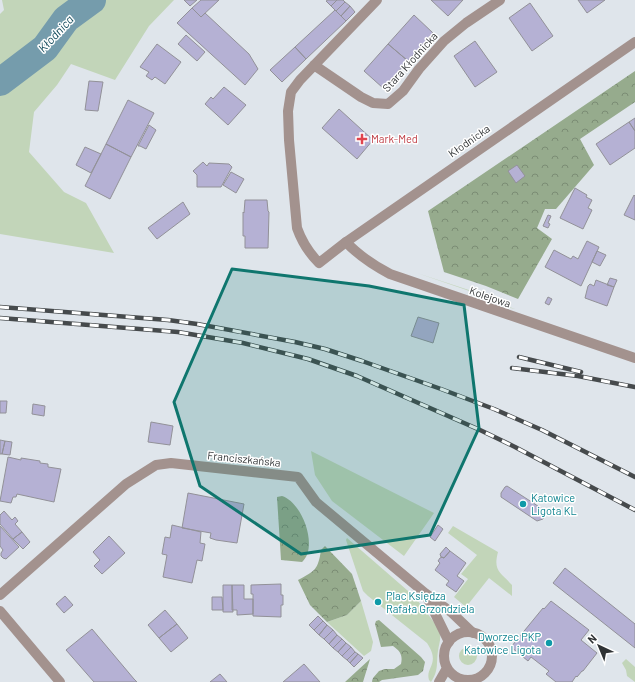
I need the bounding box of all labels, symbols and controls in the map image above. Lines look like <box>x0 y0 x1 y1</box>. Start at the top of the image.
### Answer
water label: Kłodnica <box>35 12 76 55</box>
street label: Stara Kłodnicka <box>379 29 440 94</box>
street label: Kłodnicka <box>445 122 492 160</box>
place label: Mark-Med <box>371 132 418 145</box>
marker: Mark-Med <box>356 133 368 145</box>
street label: Kolejowa <box>468 283 513 310</box>
street label: Franciszkańska <box>207 448 281 469</box>
place label: Katowice Ligota KL <box>531 491 577 517</box>
marker: Katowice Ligota KL <box>518 499 528 509</box>
place label: Plac Księdza Rafała Grzondziela <box>386 589 474 615</box>
marker: Plac Księdza Rafała Grzondziela <box>373 597 383 607</box>
north arrow <box>579 626 619 666</box>
place label: Dworzec PKP Katowice Ligota <box>464 630 541 656</box>
text: N <box>585 631 599 646</box>
marker: Dworzec PKP Katowice Ligota <box>544 638 554 648</box>

